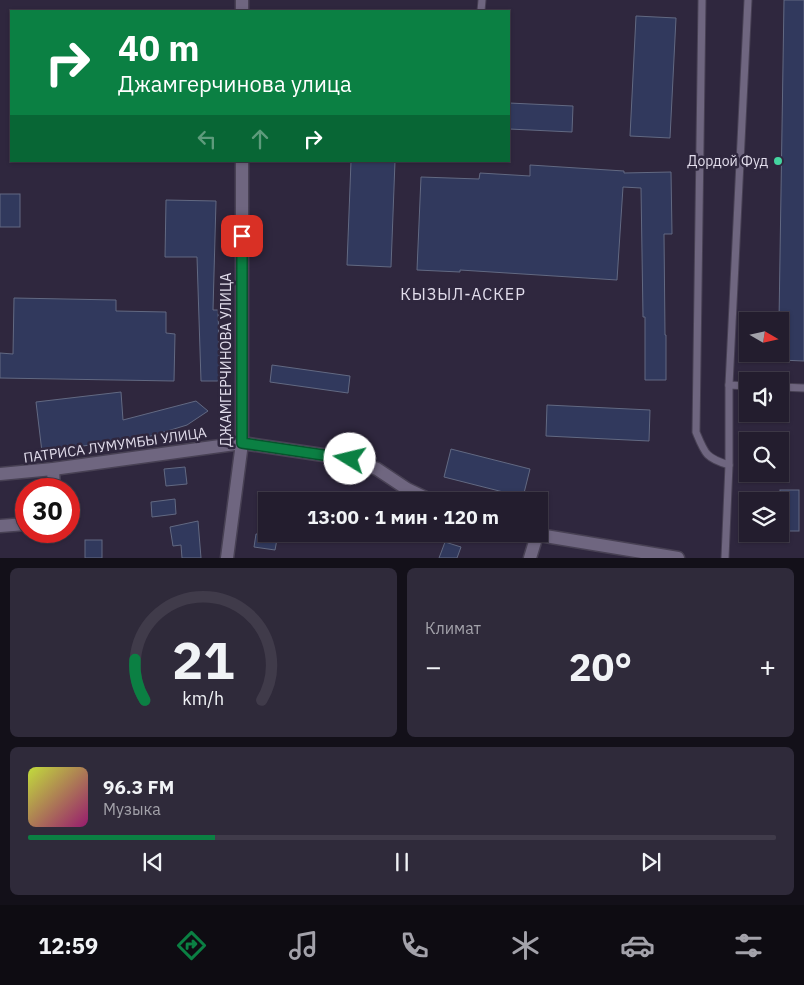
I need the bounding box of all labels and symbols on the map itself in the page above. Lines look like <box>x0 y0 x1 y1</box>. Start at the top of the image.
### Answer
place label: Дордой Фуд <box>687 152 768 170</box>
marker: Дордой Фуд <box>772 155 784 167</box>
pin <box>221 215 263 257</box>
street label: ДЖАМГЕРЧИНОВА УЛИЦА <box>217 273 235 447</box>
district label: КЫЗЫЛ-АСКЕР <box>400 284 526 304</box>
north arrow <box>739 312 789 362</box>
street label: ПАТРИСА ЛУМУМБЫ УЛИЦА <box>22 423 208 467</box>
position arrow <box>323 432 375 484</box>
speed limit sign: 30 <box>15 478 80 543</box>

